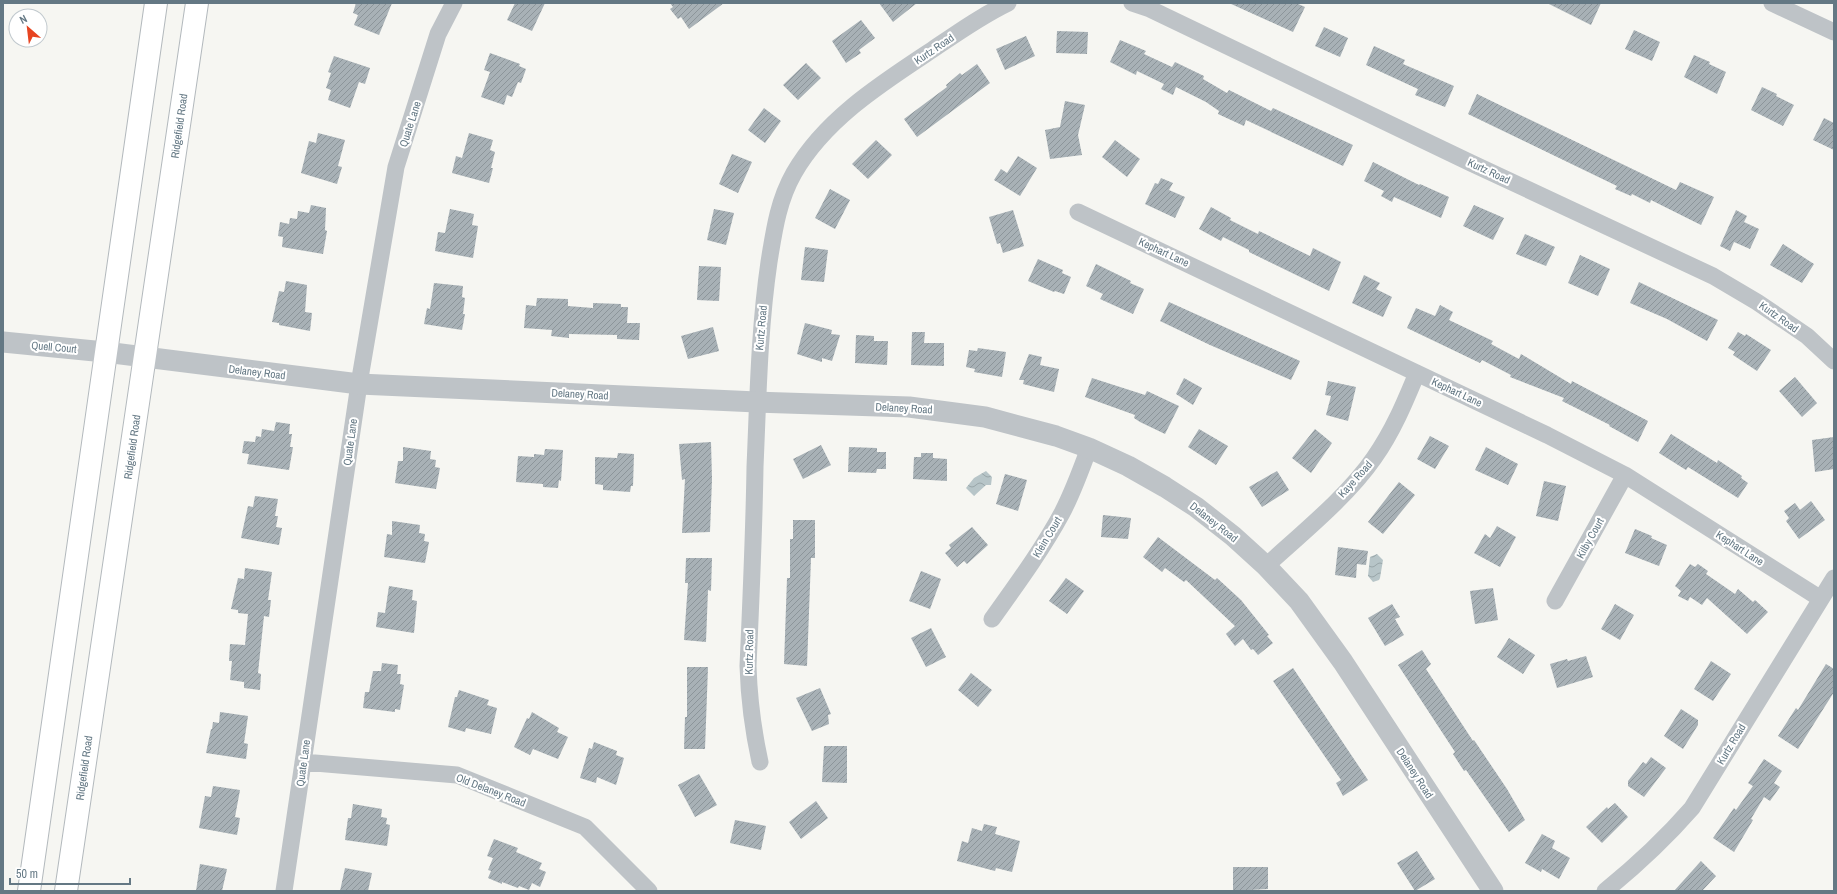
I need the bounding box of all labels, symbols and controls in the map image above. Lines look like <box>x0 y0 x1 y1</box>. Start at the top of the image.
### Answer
north arrow <box>8 8 48 48</box>
text: N <box>17 11 29 27</box>
street label: Kurtz Road <box>911 31 957 67</box>
street label: Ridgefield Road <box>168 93 190 159</box>
street label: Quate Lane <box>396 99 424 149</box>
street label: Kurtz Road <box>1466 155 1512 187</box>
street label: Kephart Lane <box>1136 234 1192 270</box>
street label: Kurtz Road <box>1757 298 1801 336</box>
street label: Kurtz Road <box>752 305 770 351</box>
street label: Quell Court <box>31 338 78 356</box>
street label: Delaney Road <box>228 362 286 382</box>
street label: Kephart Lane <box>1429 374 1485 410</box>
street label: Delaney Road <box>551 386 609 402</box>
street label: Delaney Road <box>875 400 933 416</box>
street label: Ridgefield Road <box>121 414 143 480</box>
street label: Quate Lane <box>340 418 360 466</box>
street label: Kaye Road <box>1335 458 1375 500</box>
street label: Delaney Road <box>1187 499 1241 545</box>
street label: Klein Court <box>1029 514 1065 560</box>
street label: Kilby Court <box>1573 515 1607 561</box>
street label: Kephart Lane <box>1713 527 1767 569</box>
street label: Kurtz Road <box>742 629 756 675</box>
street label: Kurtz Road <box>1713 721 1749 767</box>
street label: Ridgefield Road <box>73 735 95 801</box>
street label: Quate Lane <box>293 739 313 787</box>
street label: Delaney Road <box>1394 745 1436 801</box>
street label: Old Delaney Road <box>454 770 528 810</box>
scale bar <box>10 860 130 886</box>
text: 50 m <box>16 866 38 882</box>

